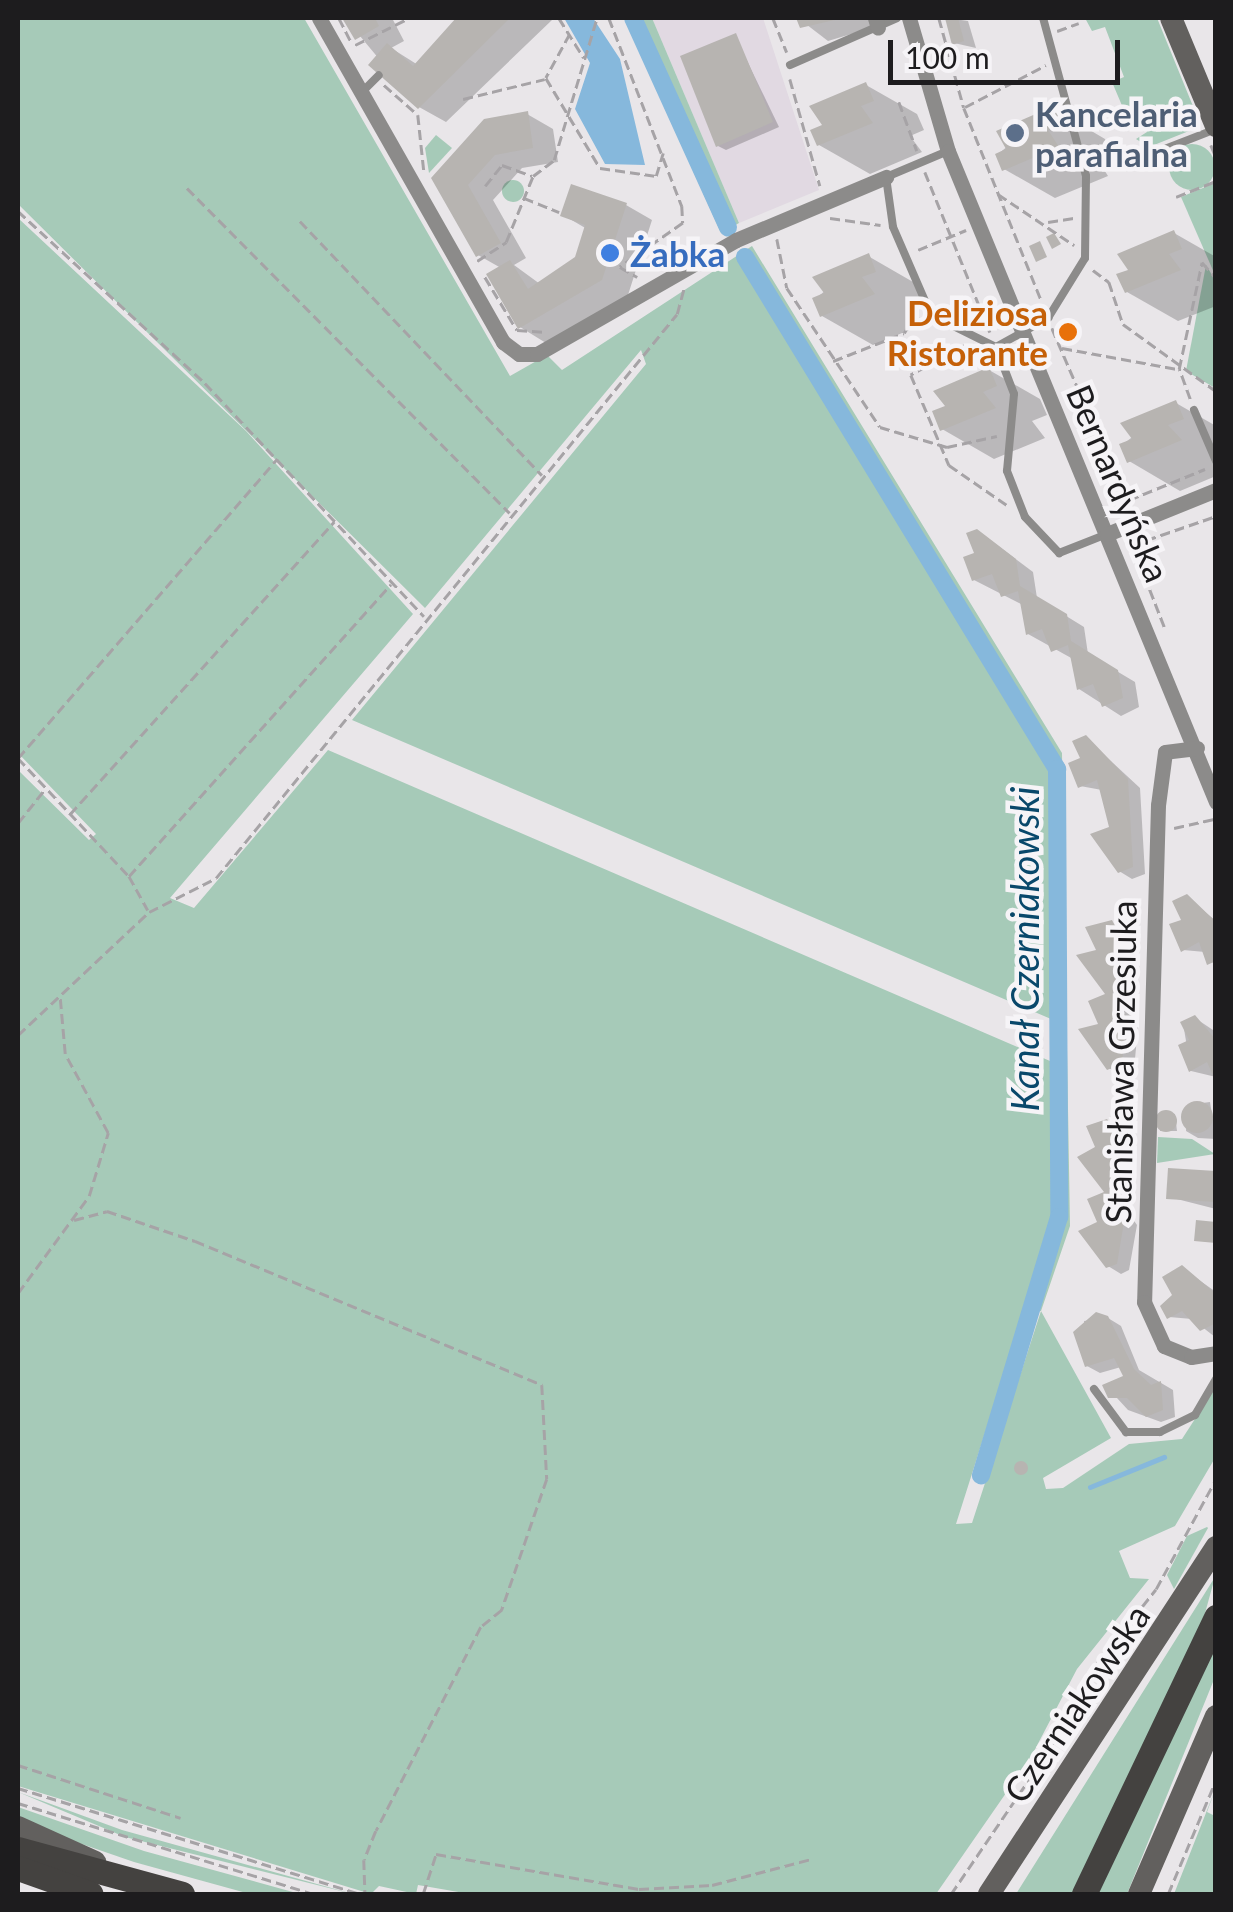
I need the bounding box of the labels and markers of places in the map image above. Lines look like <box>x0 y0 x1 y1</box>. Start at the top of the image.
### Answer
place label: Kancelaria parafialna <box>1035 92 1198 174</box>
marker: Kancelaria parafialna <box>1004 122 1026 144</box>
place label: Żabka <box>630 232 725 274</box>
marker: Żabka <box>599 242 621 264</box>
place label: Deliziosa Ristorante <box>887 291 1048 373</box>
marker: Deliziosa Ristorante <box>1057 321 1079 343</box>

